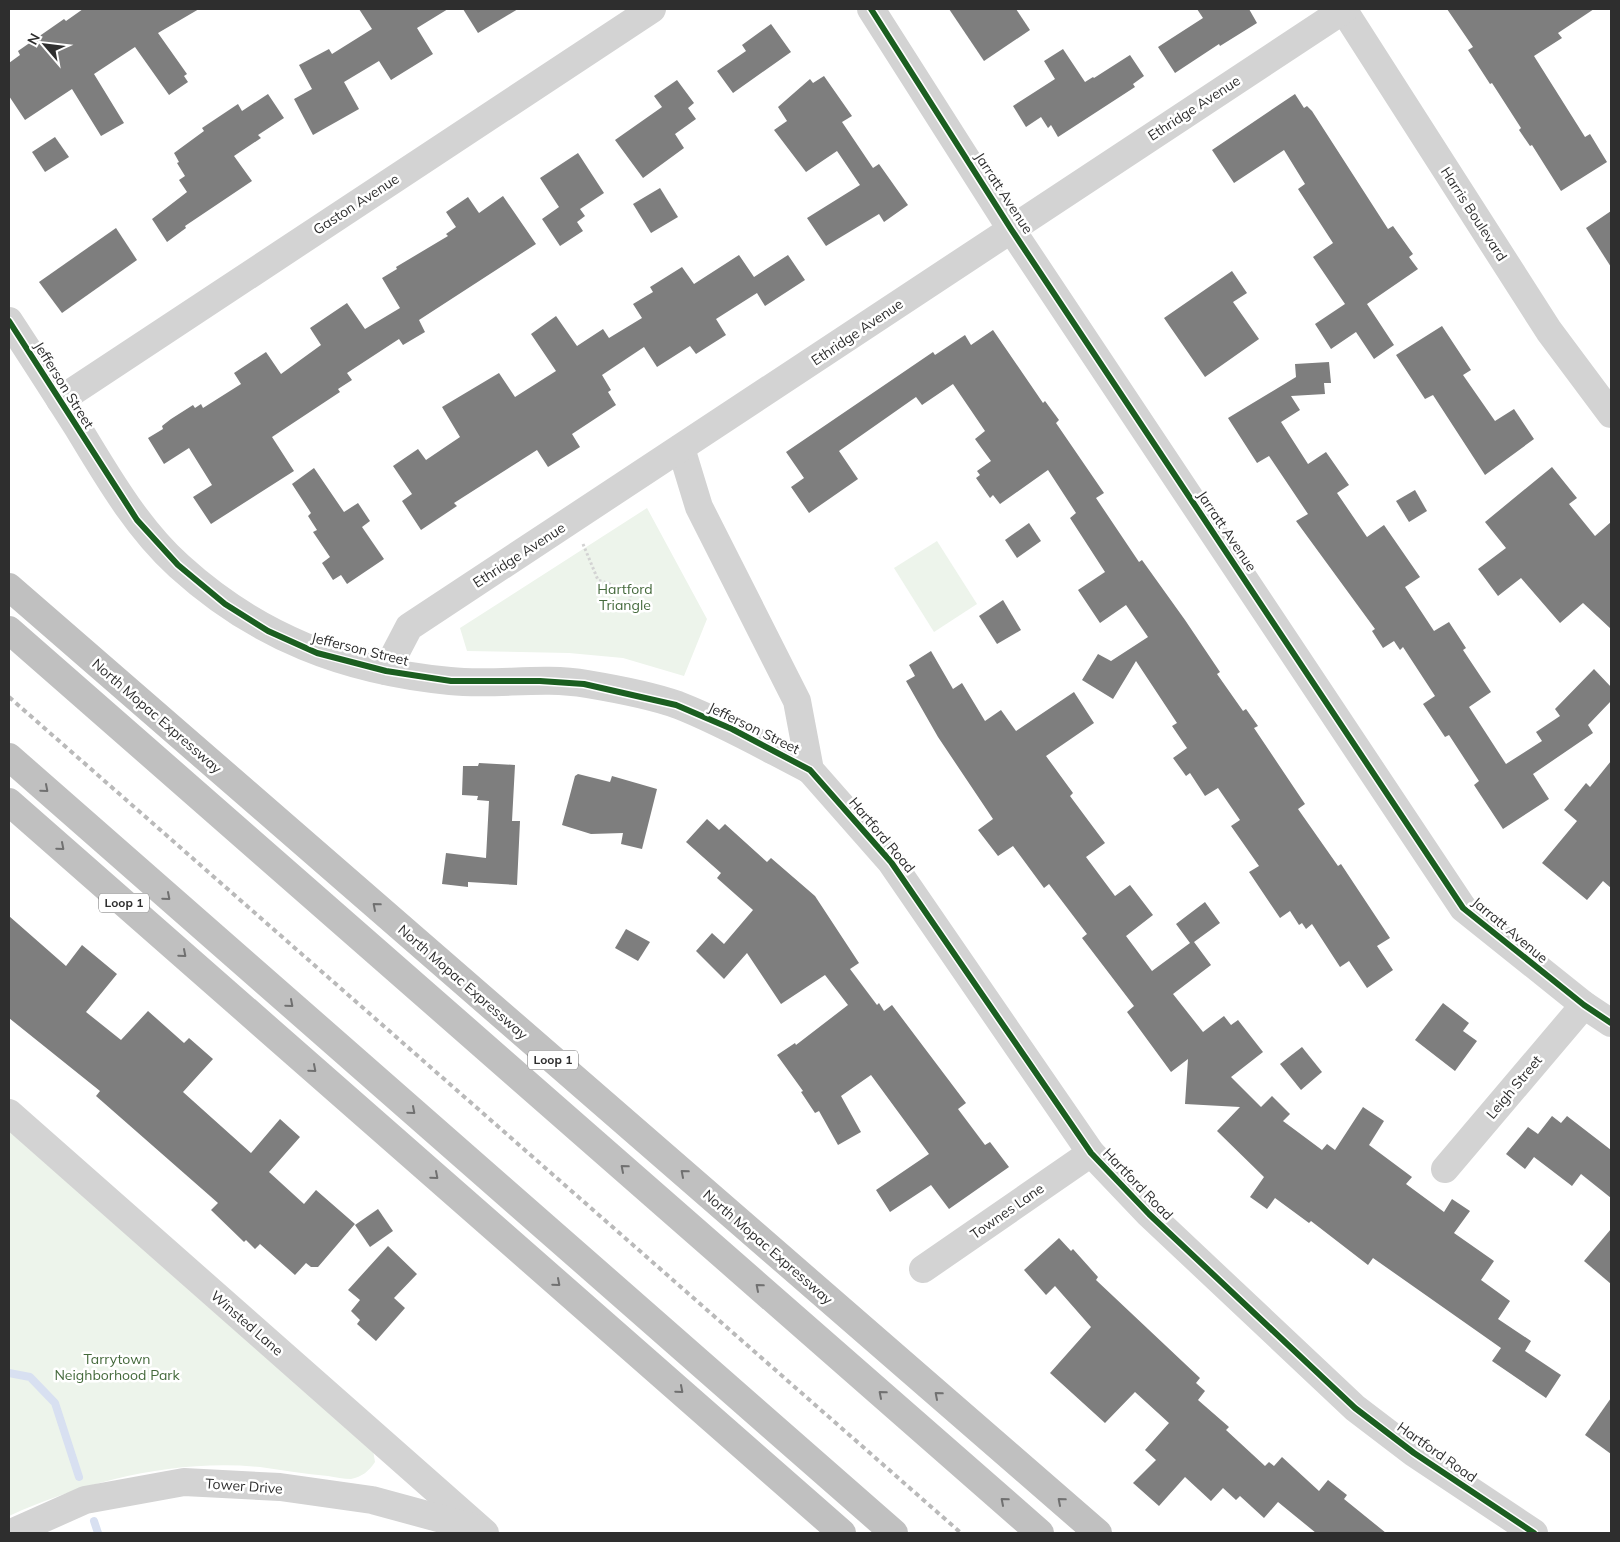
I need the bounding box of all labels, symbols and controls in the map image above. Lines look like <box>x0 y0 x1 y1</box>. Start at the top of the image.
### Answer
north arrow <box>20 20 70 70</box>
text: N <box>23 30 44 48</box>
street label: Ethridge Avenue <box>1144 71 1244 145</box>
street label: Jarratt Avenue <box>971 149 1037 237</box>
street label: Harris Boulevard <box>1437 163 1511 265</box>
street label: Gaston Avenue <box>310 170 402 238</box>
street label: Ethridge Avenue <box>808 295 906 369</box>
street label: Jefferson Street <box>30 338 98 432</box>
street label: Jarratt Avenue <box>1193 487 1261 575</box>
street label: Ethridge Avenue <box>469 518 569 592</box>
park label: Hartford Triangle <box>597 580 653 614</box>
street label: Jefferson Street <box>310 628 410 670</box>
street label: North Mopac Expressway <box>88 655 226 778</box>
street label: Jefferson Street <box>705 698 803 758</box>
one-way arrow <box>40 784 49 793</box>
street label: Hartford Road <box>845 793 919 877</box>
one-way arrow <box>55 841 64 850</box>
one-way arrow <box>162 891 171 900</box>
street label: Jarratt Avenue <box>1468 893 1552 967</box>
road number: Loop 1 <box>99 894 149 912</box>
one-way arrow <box>373 903 382 912</box>
street label: North Mopac Expressway <box>394 921 532 1044</box>
one-way arrow <box>177 948 186 957</box>
one-way arrow <box>284 998 293 1007</box>
road number: Loop 1 <box>528 1050 578 1070</box>
street label: Leigh Street <box>1482 1051 1546 1122</box>
one-way arrow <box>308 1063 317 1072</box>
one-way arrow <box>406 1105 415 1114</box>
street label: Hartford Road <box>1099 1144 1177 1224</box>
one-way arrow <box>621 1165 630 1174</box>
one-way arrow <box>430 1170 439 1179</box>
one-way arrow <box>680 1170 689 1179</box>
street label: Townes Lane <box>967 1179 1047 1243</box>
street label: North Mopac Expressway <box>699 1186 837 1309</box>
one-way arrow <box>552 1277 561 1286</box>
one-way arrow <box>756 1284 765 1293</box>
street label: Winsted Lane <box>207 1287 287 1359</box>
park label: Tarrytown Neighborhood Park <box>54 1350 180 1384</box>
one-way arrow <box>674 1384 683 1393</box>
one-way arrow <box>878 1391 887 1400</box>
one-way arrow <box>935 1391 944 1400</box>
street label: Hartford Road <box>1394 1418 1480 1486</box>
street label: Tower Drive <box>205 1474 283 1498</box>
one-way arrow <box>1000 1498 1009 1507</box>
one-way arrow <box>1058 1499 1067 1507</box>

